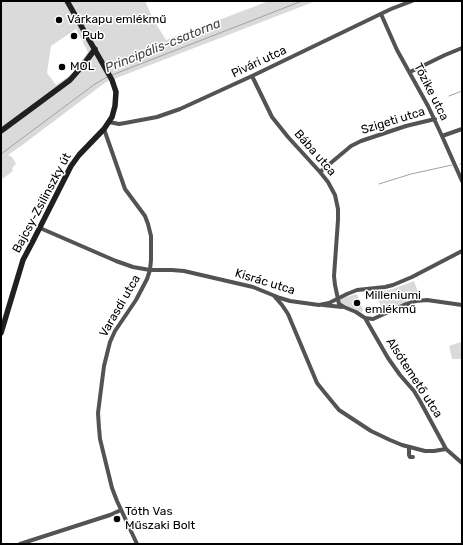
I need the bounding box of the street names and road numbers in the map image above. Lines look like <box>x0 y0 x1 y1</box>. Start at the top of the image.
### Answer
street label: Pivári utca <box>229 43 289 81</box>
street label: Tőzike utca <box>410 61 452 123</box>
street label: Szigeti utca <box>359 104 427 138</box>
street label: Bába utca <box>291 127 339 179</box>
street label: Bajcsy-Zsilinszky út <box>10 151 74 255</box>
street label: Kisrác utca <box>233 266 297 298</box>
street label: Varasdi utca <box>96 272 144 340</box>
street label: Alsótemető utca <box>383 335 445 421</box>

